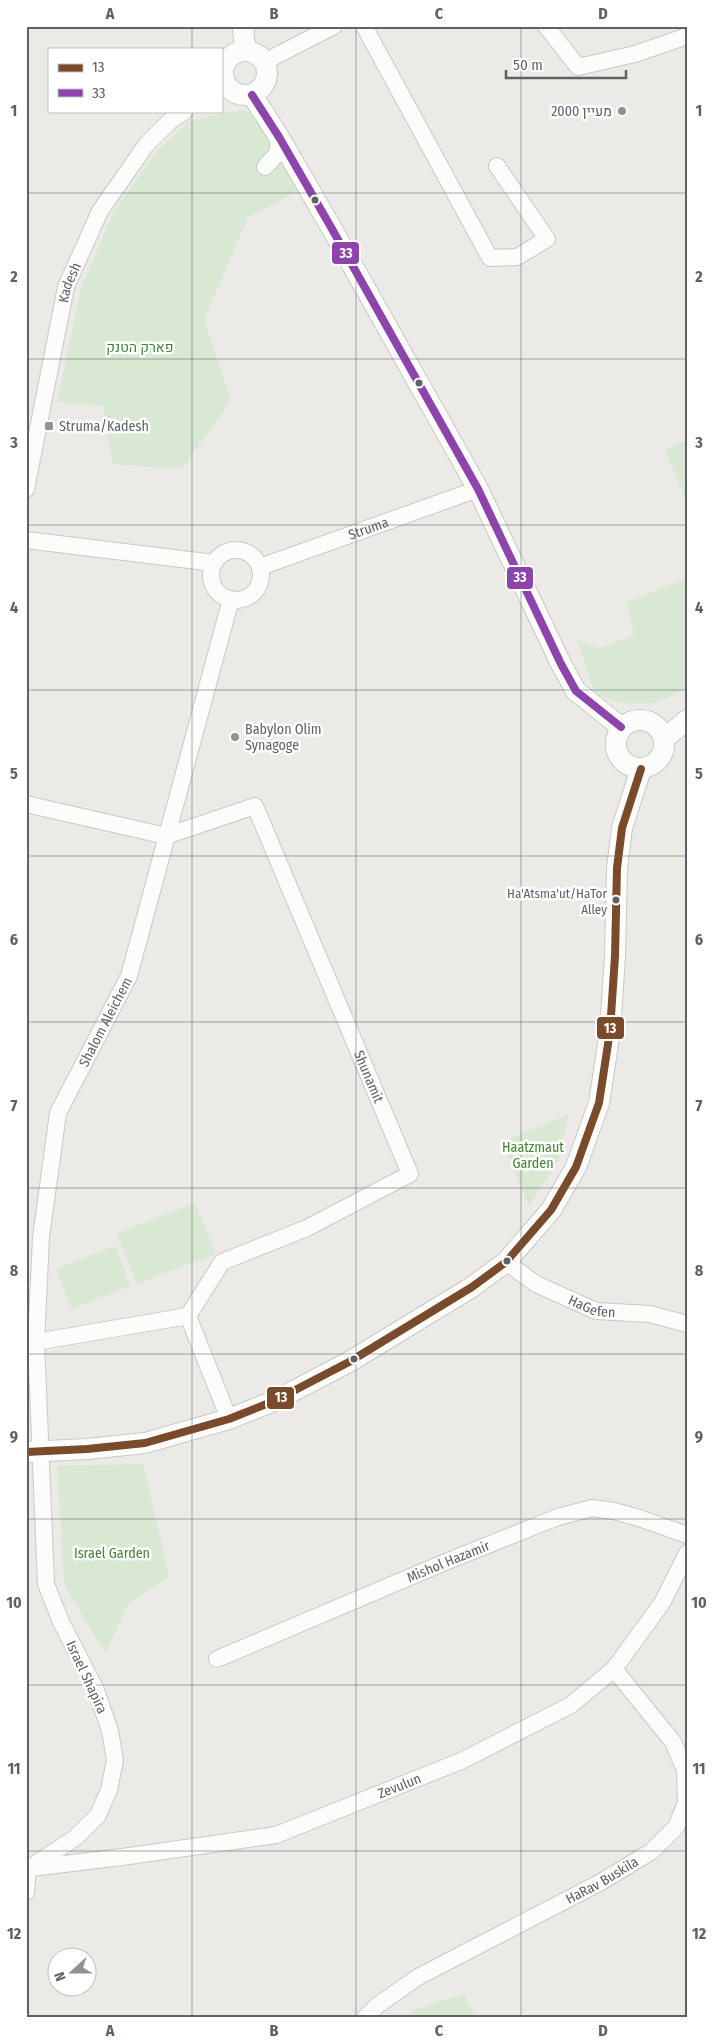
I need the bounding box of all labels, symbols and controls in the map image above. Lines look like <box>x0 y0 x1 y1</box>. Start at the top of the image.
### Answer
text: A <box>105 4 115 23</box>
text: B <box>270 4 279 23</box>
text: C <box>435 4 444 23</box>
text: D <box>598 4 608 23</box>
legend <box>48 48 222 112</box>
scale bar <box>506 48 626 80</box>
text: 50 m <box>513 56 543 74</box>
text: 13 <box>92 58 105 76</box>
text: 33 <box>92 84 106 102</box>
text: 1 <box>11 101 17 120</box>
text: 1 <box>696 101 702 120</box>
place label: מעיין 2000 <box>551 103 612 120</box>
marker: מעיין 2000 <box>616 105 628 117</box>
unlabelled marker <box>310 195 320 205</box>
line badge: 33 <box>331 241 360 265</box>
text: 33 <box>338 245 353 262</box>
street label: Kadesh <box>55 260 85 304</box>
text: 2 <box>9 267 18 286</box>
text: 2 <box>694 267 703 286</box>
park label: פארק הטנק <box>106 339 174 356</box>
unlabelled marker <box>414 378 424 388</box>
place label: Struma/Kadesh <box>59 418 149 435</box>
marker: Struma/Kadesh <box>43 420 55 432</box>
text: 3 <box>9 433 18 452</box>
text: 3 <box>694 433 703 452</box>
street label: Struma <box>346 514 391 544</box>
line badge: 33 <box>506 566 534 590</box>
text: 33 <box>512 569 527 586</box>
text: 4 <box>10 598 18 617</box>
text: 4 <box>695 598 703 617</box>
place label: Babylon Olim Synagoge <box>245 721 322 754</box>
marker: Babylon Olim Synagoge <box>229 731 241 743</box>
text: 5 <box>10 764 18 783</box>
text: 5 <box>695 764 703 783</box>
place label: Ha'Atsma'ut/HaTor Alley <box>507 886 607 917</box>
marker: Ha'Atsma'ut/HaTor Alley <box>611 895 621 905</box>
text: 6 <box>10 930 18 949</box>
text: 6 <box>695 930 703 949</box>
street label: Shalom Aleichem <box>75 974 136 1070</box>
line badge: 13 <box>596 1016 625 1040</box>
text: 13 <box>604 1020 617 1037</box>
street label: Shunamit <box>350 1048 387 1106</box>
text: 7 <box>11 1096 18 1115</box>
text: 7 <box>696 1096 703 1115</box>
park label: Haatzmaut Garden <box>502 1139 564 1172</box>
unlabelled marker <box>502 1256 512 1266</box>
text: 8 <box>10 1261 19 1280</box>
text: 8 <box>695 1261 704 1280</box>
street label: HaGefen <box>566 1292 616 1321</box>
unlabelled marker <box>349 1354 359 1364</box>
line badge: 13 <box>266 1386 295 1410</box>
text: 13 <box>275 1389 288 1406</box>
text: 9 <box>10 1427 18 1446</box>
text: 9 <box>695 1427 703 1446</box>
street label: Mishol Hazamir <box>404 1537 492 1586</box>
park label: Israel Garden <box>74 1545 150 1562</box>
text: 10 <box>6 1593 22 1612</box>
text: 10 <box>691 1593 707 1612</box>
street label: Israel Shapira <box>62 1638 111 1716</box>
text: 11 <box>7 1759 21 1778</box>
text: 11 <box>692 1759 706 1778</box>
street label: Zevulun <box>375 1770 424 1802</box>
street label: HaRav Buskila <box>563 1853 642 1908</box>
text: 12 <box>7 1924 22 1943</box>
text: 12 <box>692 1924 707 1943</box>
north arrow <box>48 1946 98 1996</box>
text: N <box>51 1970 70 1983</box>
text: A <box>105 2021 115 2040</box>
text: B <box>270 2021 279 2040</box>
text: C <box>435 2021 444 2040</box>
text: D <box>598 2021 608 2040</box>

